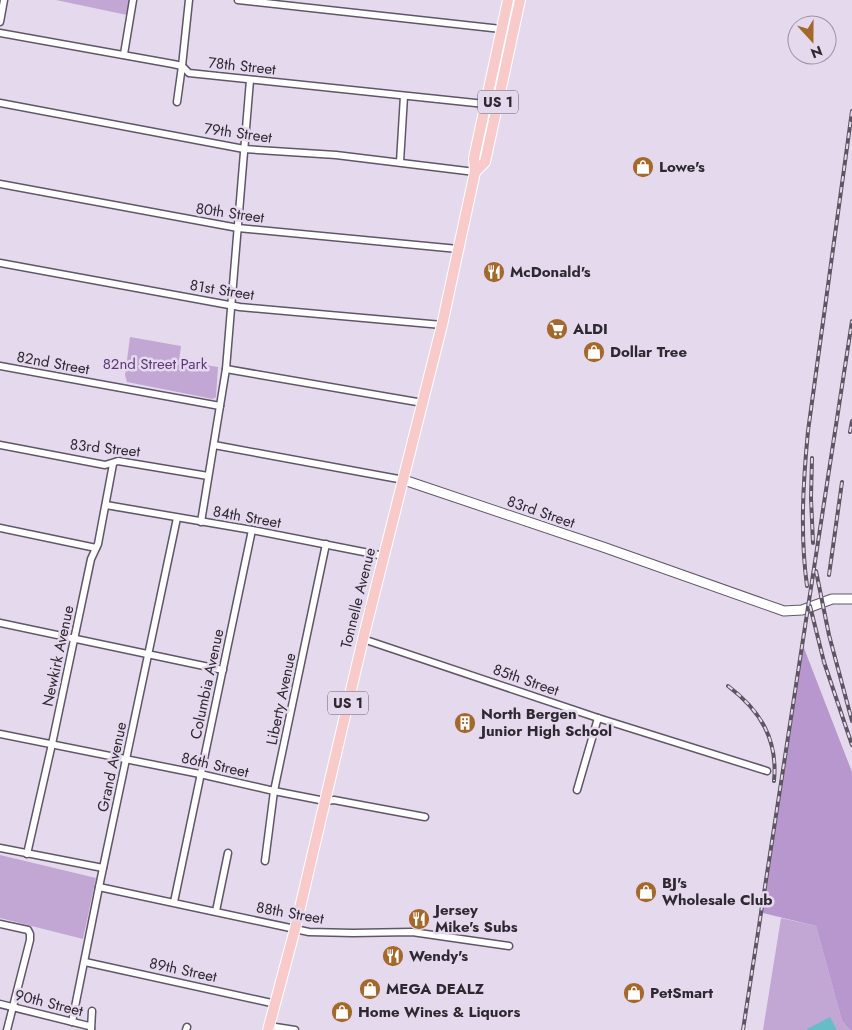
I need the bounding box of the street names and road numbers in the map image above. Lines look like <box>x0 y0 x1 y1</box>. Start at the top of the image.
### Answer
street label: 78th Street <box>207 52 277 81</box>
road number: US 1 <box>478 90 518 114</box>
street label: 79th Street <box>203 117 274 149</box>
street label: 80th Street <box>194 197 266 229</box>
street label: 81st Street <box>188 274 256 306</box>
street label: 82nd Street <box>15 346 91 380</box>
street label: 83rd Street <box>69 433 142 463</box>
street label: 83rd Street <box>504 490 578 534</box>
street label: 84th Street <box>211 500 283 534</box>
street label: Tonnelle Avenue <box>335 545 381 651</box>
street label: Newkirk Avenue <box>37 603 80 709</box>
street label: Columbia Avenue <box>185 626 229 741</box>
street label: Liberty Avenue <box>261 651 302 747</box>
street label: 85th Street <box>490 658 562 702</box>
road number: US 1 <box>328 691 368 714</box>
street label: Grand Avenue <box>92 720 132 814</box>
street label: 86th Street <box>179 747 251 784</box>
street label: 88th Street <box>255 896 326 930</box>
street label: 89th Street <box>147 952 219 988</box>
street label: 90th Street <box>13 984 86 1022</box>

